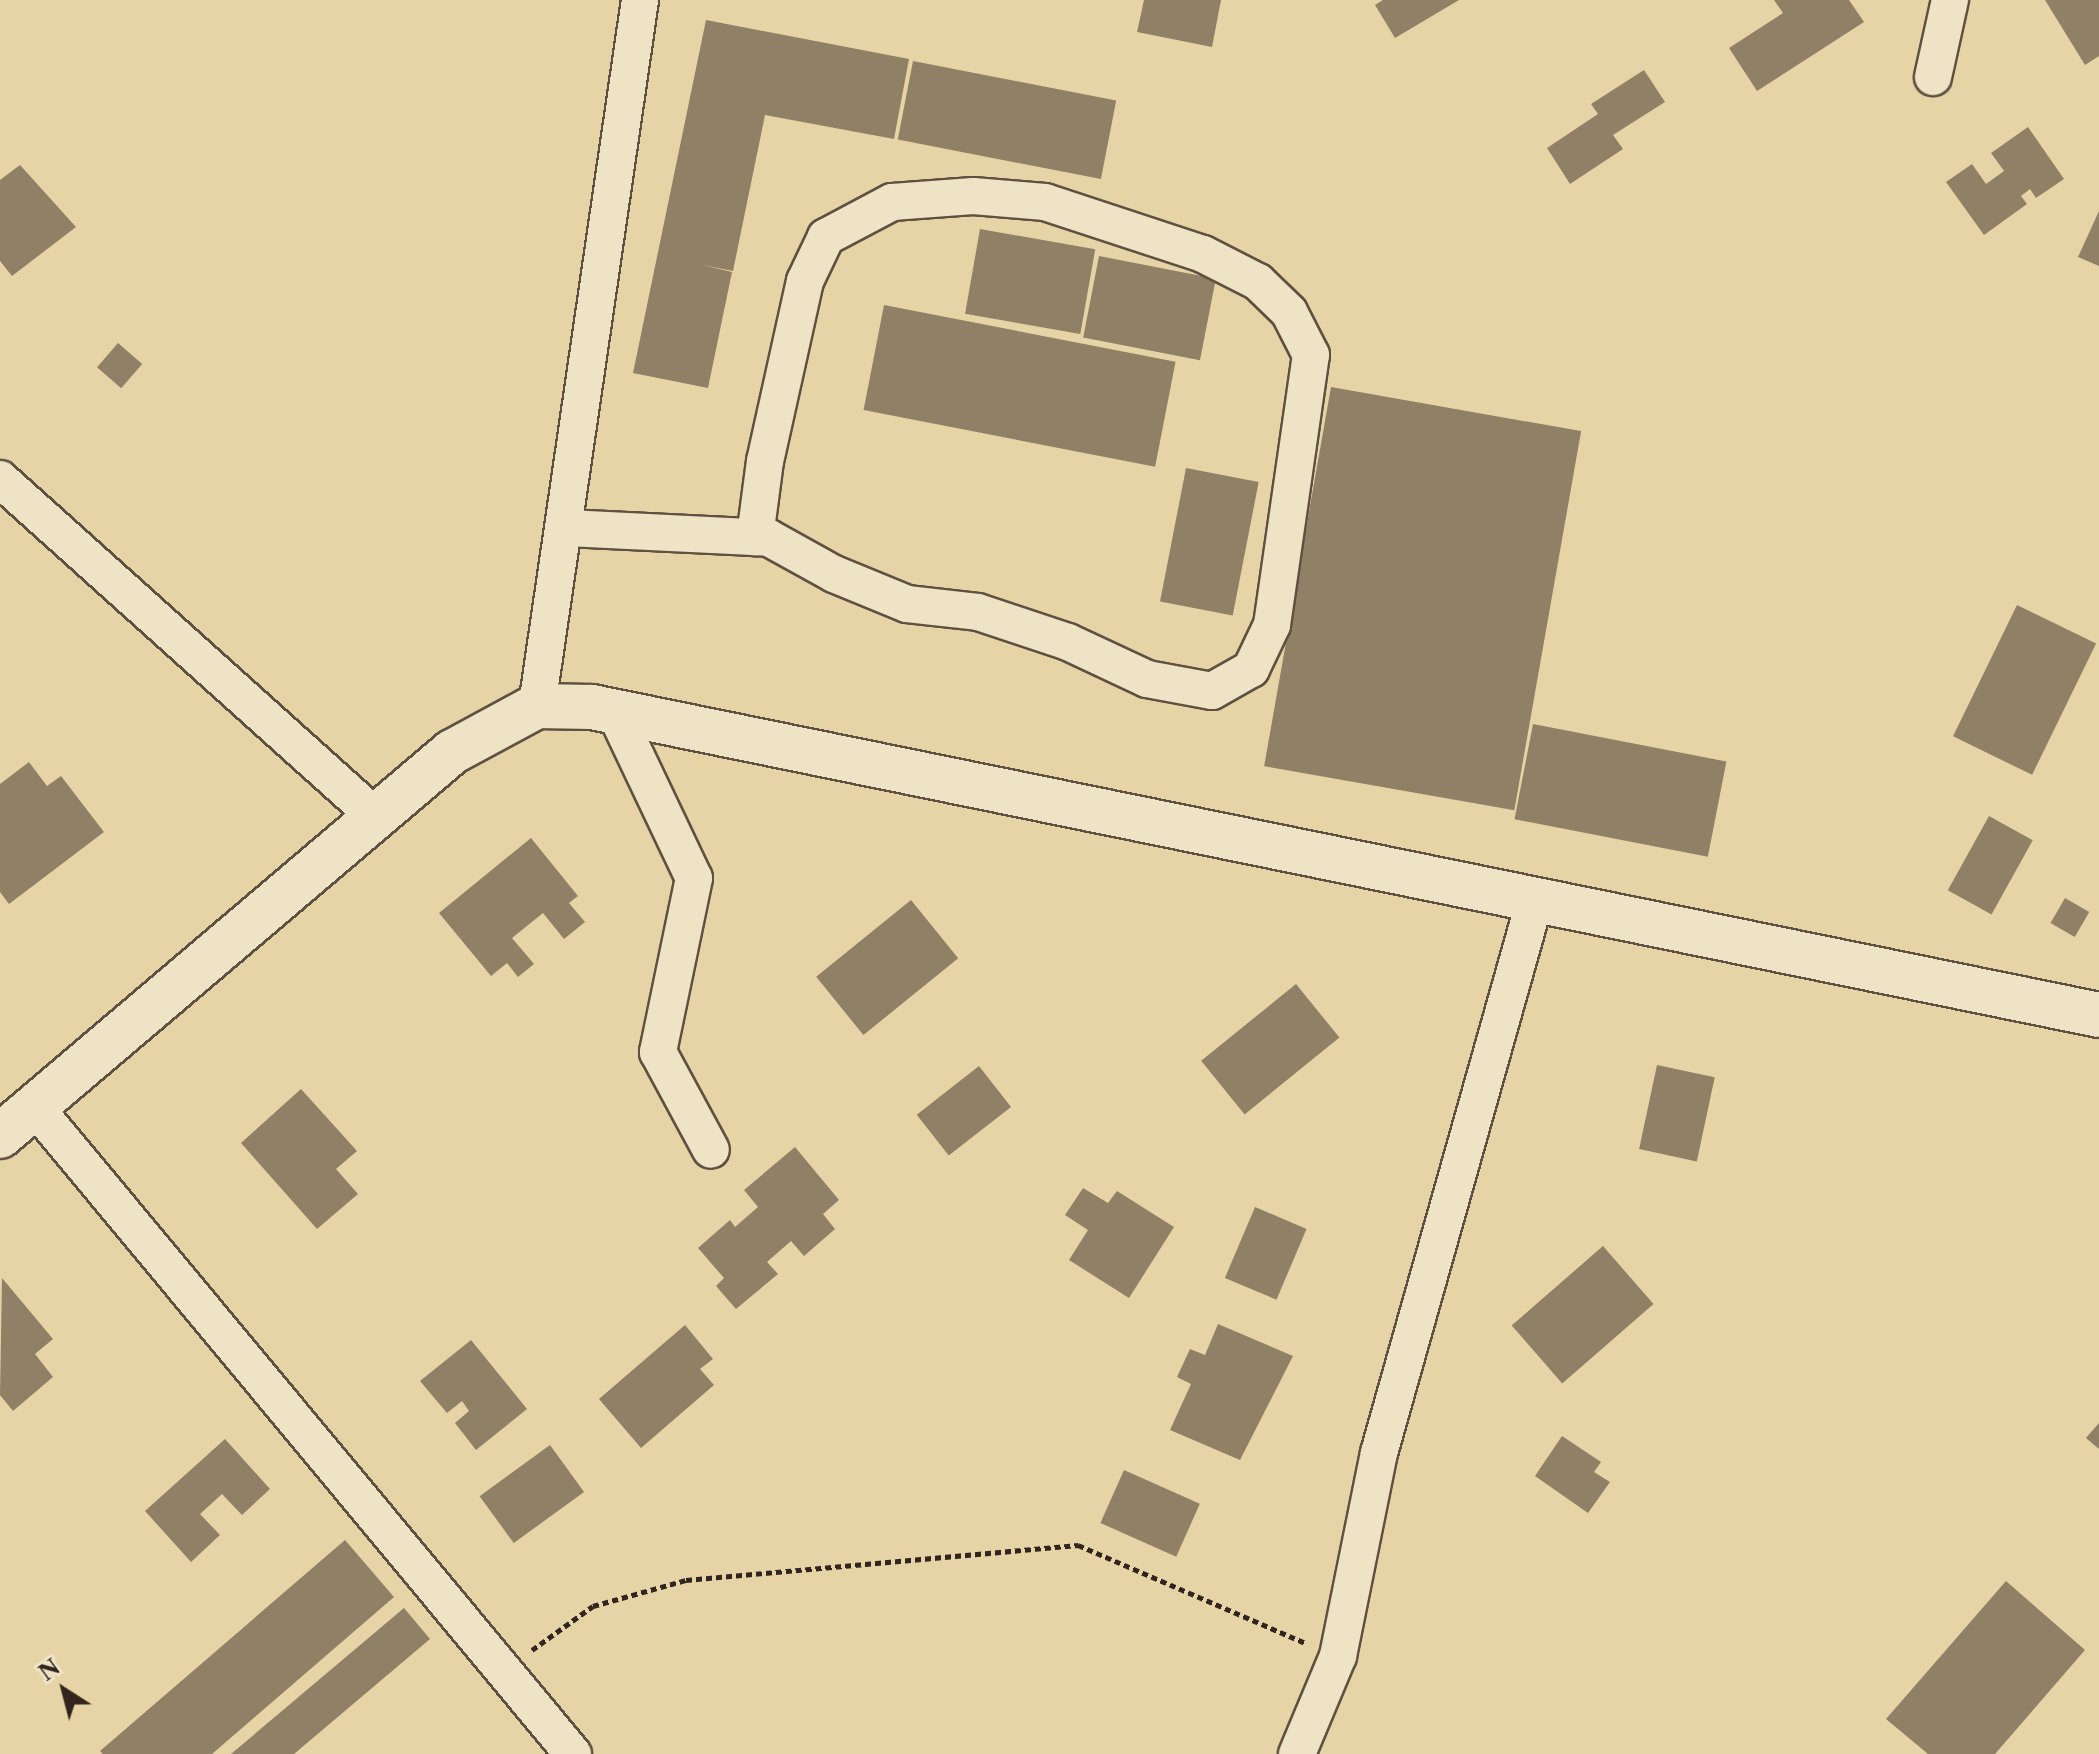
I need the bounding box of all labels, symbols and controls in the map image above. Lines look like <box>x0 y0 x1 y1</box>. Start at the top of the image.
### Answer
north arrow <box>24 1650 104 1730</box>
text: N <box>34 1654 65 1687</box>

